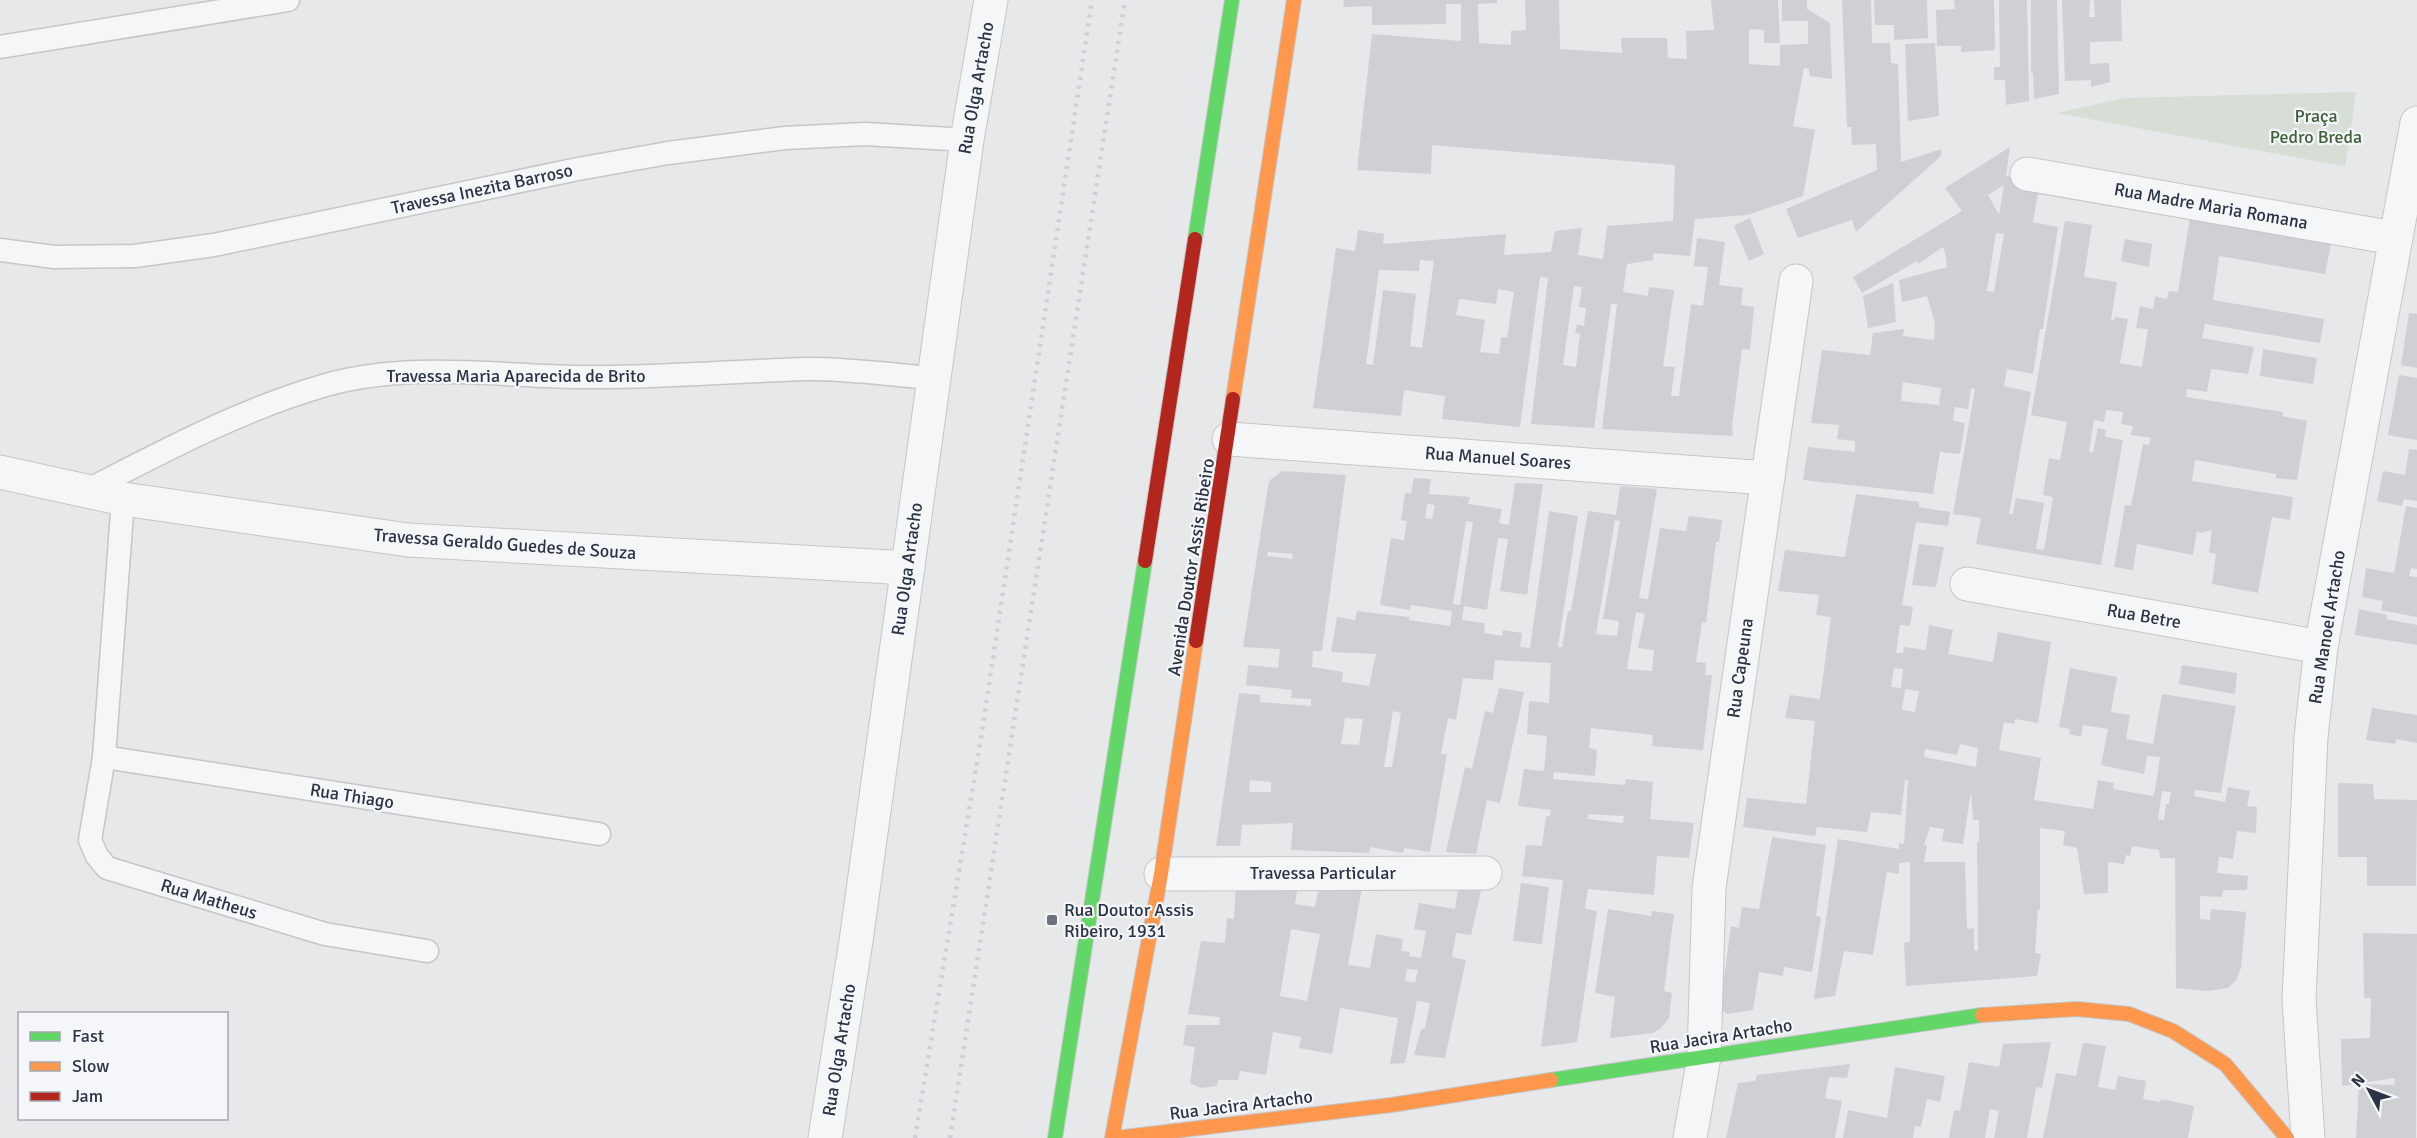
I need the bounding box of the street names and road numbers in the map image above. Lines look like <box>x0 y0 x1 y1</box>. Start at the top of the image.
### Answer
street label: Rua Olga Artacho <box>954 20 998 156</box>
street label: Travessa Inezita Barroso <box>389 159 575 219</box>
street label: Rua Madre Maria Romana <box>2112 178 2310 234</box>
street label: Travessa Maria Aparecida de Brito <box>386 365 646 387</box>
street label: Rua Manuel Soares <box>1424 442 1572 474</box>
street label: Avenida Doutor Assis Ribeiro <box>1163 457 1219 677</box>
street label: Rua Olga Artacho <box>887 501 927 637</box>
street label: Travessa Geraldo Guedes de Souza <box>373 524 637 564</box>
street label: Rua Manoel Artacho <box>2304 549 2350 705</box>
street label: Rua Betre <box>2105 599 2183 633</box>
street label: Rua Capeuna <box>1722 617 1758 719</box>
street label: Rua Thiago <box>308 779 396 813</box>
street label: Travessa Particular <box>1250 862 1396 884</box>
street label: Rua Matheus <box>158 874 260 924</box>
street label: Rua Olga Artacho <box>818 982 860 1118</box>
street label: Rua Jacira Artacho <box>1648 1014 1794 1058</box>
street label: Rua Jacira Artacho <box>1168 1085 1314 1125</box>

